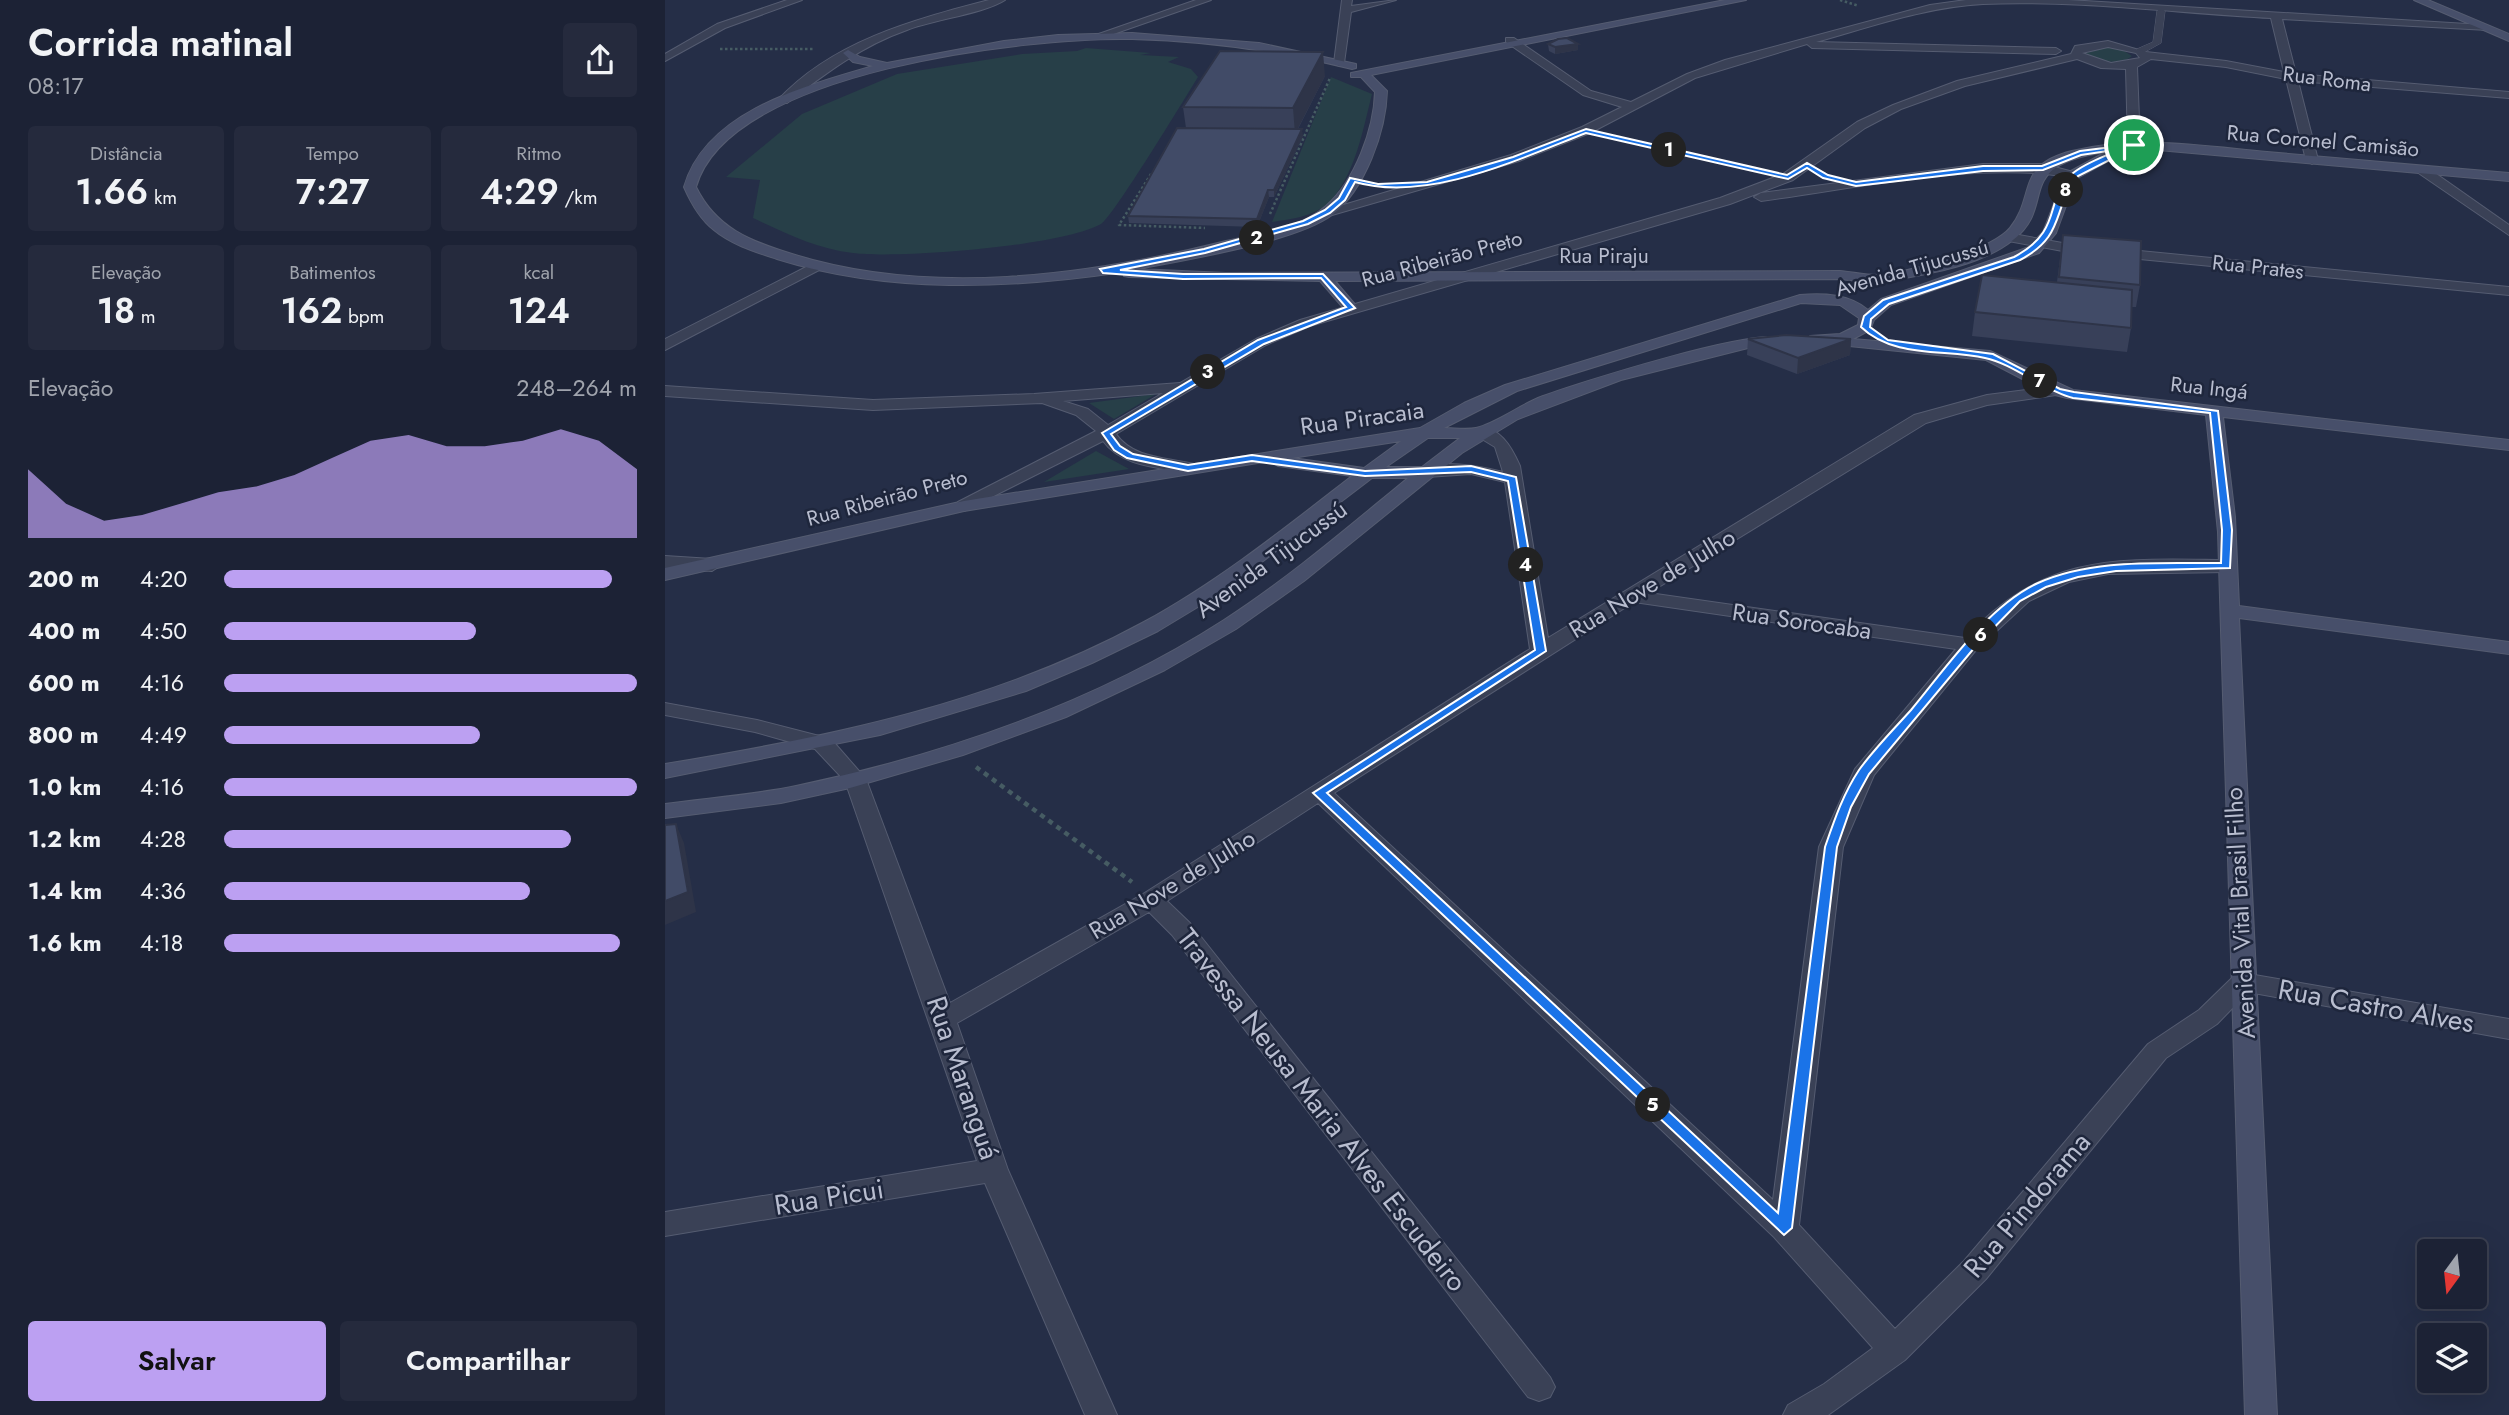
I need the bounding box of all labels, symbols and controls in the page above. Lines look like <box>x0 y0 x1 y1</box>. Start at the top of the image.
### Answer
text: Corrida matinal <box>28 15 293 70</box>
button: share <box>563 23 637 97</box>
street label: Rua Roma <box>2281 59 2373 99</box>
text: 08:17 <box>28 69 84 103</box>
pin <box>2104 115 2164 175</box>
street label: Rua Coronel Camisão <box>2226 118 2420 164</box>
icon: arrive <box>2115 126 2153 164</box>
pin: 1 <box>1651 132 1686 168</box>
text: 1 <box>1664 136 1673 163</box>
text: Distância <box>90 140 162 167</box>
text: Tempo <box>306 140 359 167</box>
text: Ritmo <box>516 140 561 167</box>
text: 1.66 <box>75 167 148 217</box>
text: 7:27 <box>296 167 369 217</box>
text: 4:29 <box>480 167 559 217</box>
pin: 8 <box>2049 172 2083 208</box>
text: 8 <box>2060 176 2071 203</box>
text: km <box>148 184 177 211</box>
text: /km <box>559 184 597 211</box>
pin: 2 <box>1239 220 1275 256</box>
street label: Rua Ribeirão Preto <box>1358 223 1526 295</box>
text: 2 <box>1250 224 1263 251</box>
street label: Avenida Tijucussú <box>1832 232 1992 304</box>
street label: Rua Piraju <box>1559 241 1649 271</box>
street label: Rua Prates <box>2211 247 2305 287</box>
text: Elevação <box>91 259 161 286</box>
text: Batimentos <box>289 259 376 286</box>
text: kcal <box>523 259 554 286</box>
text: 18 <box>97 286 135 336</box>
text: 162 <box>281 286 342 336</box>
text: 124 <box>508 286 570 336</box>
text: m <box>135 303 156 330</box>
text: bpm <box>342 303 384 330</box>
pin: 3 <box>1191 354 1225 390</box>
text: 3 <box>1202 358 1213 385</box>
pin: 7 <box>2023 364 2057 398</box>
text: 7 <box>2034 367 2045 394</box>
street label: Rua Ingá <box>2169 369 2249 407</box>
text: Elevação <box>28 371 113 405</box>
text: 248–264 m <box>516 371 637 405</box>
street label: Rua Piracaia <box>1298 392 1426 444</box>
street label: Rua Ribeirão Preto <box>803 462 971 534</box>
street label: Avenida Tijucussú <box>1188 492 1354 626</box>
street label: Rua Nove de Julho <box>1562 519 1742 647</box>
pin: 4 <box>1509 548 1543 582</box>
text: 4 <box>1519 551 1532 578</box>
text: 200 m <box>28 562 99 596</box>
text: 4:20 <box>140 562 187 596</box>
street label: Rua Sorocaba <box>1730 594 1874 648</box>
text: 400 m <box>28 614 100 648</box>
text: 4:50 <box>140 614 187 648</box>
pin: 6 <box>1963 618 1999 652</box>
text: 6 <box>1974 621 1987 648</box>
text: 600 m <box>28 666 100 700</box>
text: 4:16 <box>140 666 184 700</box>
text: 800 m <box>28 718 99 752</box>
text: 4:49 <box>140 718 187 752</box>
text: 1.0 km <box>28 770 101 804</box>
text: 4:16 <box>140 770 184 804</box>
street label: Avenida Vital Brasil Filho <box>2216 786 2264 1040</box>
street label: Rua Nove de Julho <box>1082 820 1262 948</box>
text: 1.2 km <box>28 822 101 856</box>
text: 4:28 <box>140 822 186 856</box>
text: 1.4 km <box>28 874 102 908</box>
text: 4:36 <box>140 874 186 908</box>
street label: Travessa Neusa Maria Alves Escudeiro <box>1167 920 1477 1300</box>
text: 1.6 km <box>28 926 102 960</box>
text: 4:18 <box>140 926 183 960</box>
street label: Rua Castro Alves <box>2275 969 2477 1043</box>
street label: Rua Maranguá <box>916 991 1010 1165</box>
pin: 5 <box>1635 1088 1671 1122</box>
text: 5 <box>1646 1091 1659 1118</box>
street label: Rua Pindorama <box>1954 1123 2100 1287</box>
street label: Rua Picui <box>771 1168 887 1226</box>
north arrow <box>2417 1239 2487 1309</box>
map controls <box>2417 1239 2487 1393</box>
button: Salvar <box>28 1321 326 1401</box>
button: Compartilhar <box>340 1321 637 1401</box>
button: layers <box>2417 1323 2487 1393</box>

